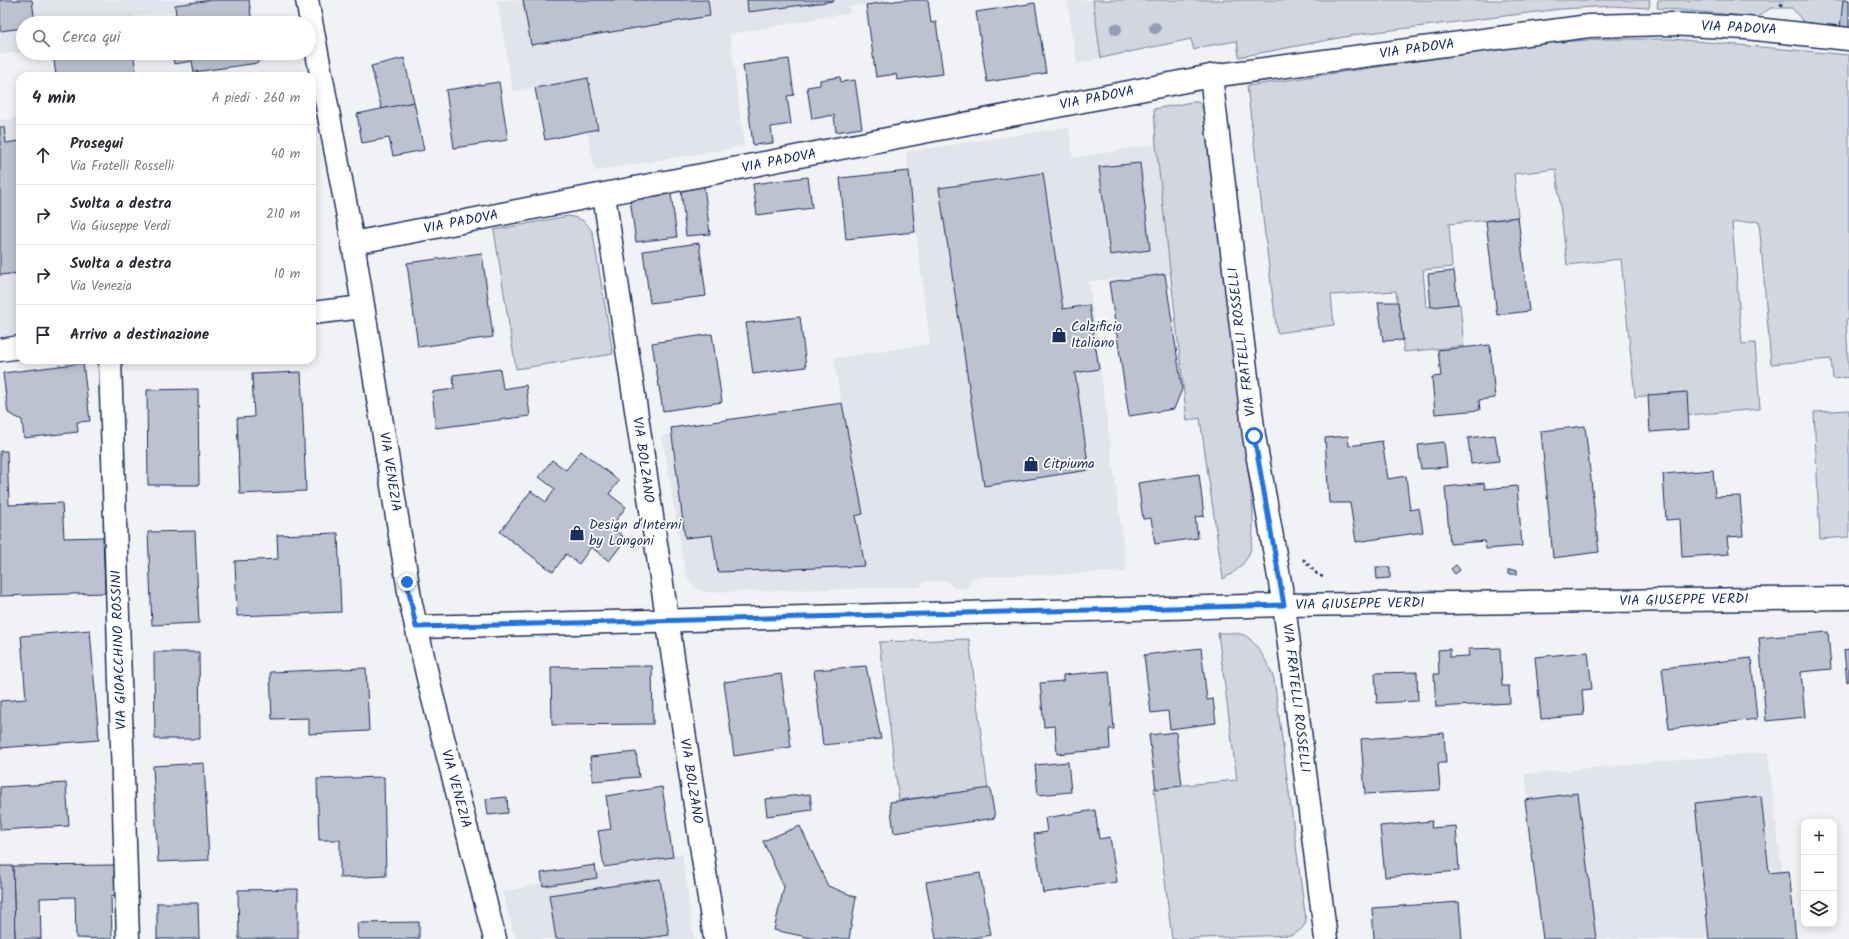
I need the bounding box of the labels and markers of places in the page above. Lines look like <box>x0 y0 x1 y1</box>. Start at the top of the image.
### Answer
place label: Calzificio Italiano <box>1071 316 1122 354</box>
shop icon: Calzificio Italiano <box>1050 326 1068 344</box>
place label: Citpiuma <box>1043 453 1095 475</box>
shop icon: Citpiuma <box>1022 455 1040 473</box>
place label: Design d'Interni by Longoni <box>589 514 682 552</box>
shop icon: Design d'Interni by Longoni <box>568 524 586 542</box>

